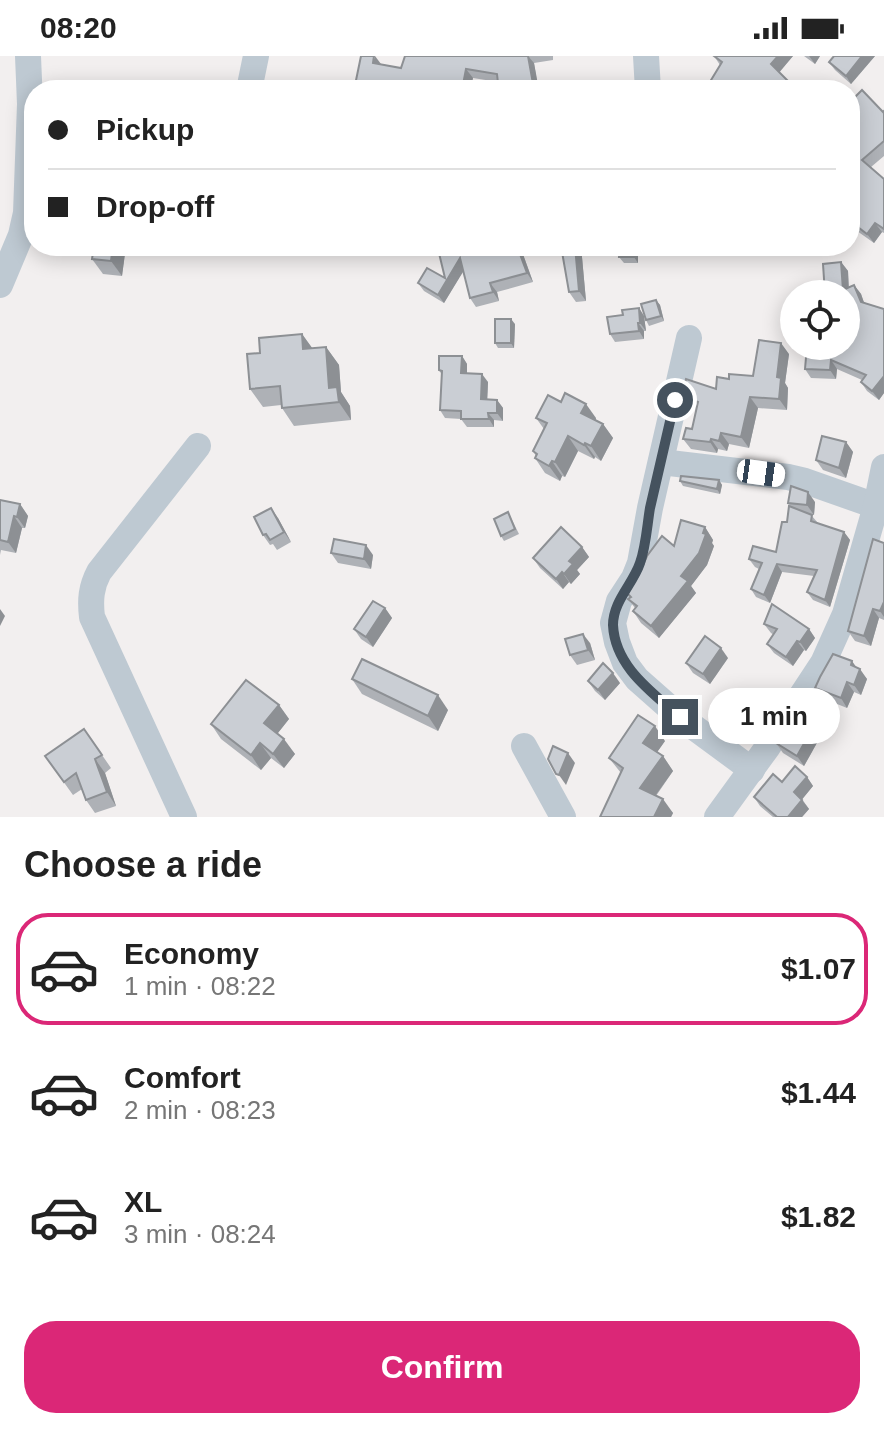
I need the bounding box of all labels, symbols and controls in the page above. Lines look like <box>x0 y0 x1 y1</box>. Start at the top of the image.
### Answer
text: 08:20 <box>40 11 117 44</box>
text: Pickup <box>96 113 194 146</box>
text: Drop-off <box>96 190 214 223</box>
map controls <box>780 280 860 360</box>
button: locate <box>780 280 860 360</box>
route start <box>657 382 693 418</box>
car <box>736 458 786 488</box>
callout: 1 min <box>708 689 840 745</box>
route end <box>662 699 698 735</box>
text: 1 min <box>740 701 808 731</box>
text: Choose a ride <box>24 844 262 885</box>
icon: car <box>28 933 100 1005</box>
text: Economy <box>124 937 259 970</box>
text: $1.07 <box>781 952 856 985</box>
text: 1 min · 08:22 <box>124 971 276 1001</box>
icon: car <box>28 1057 100 1129</box>
text: Comfort <box>124 1061 241 1094</box>
text: $1.44 <box>781 1076 856 1109</box>
text: 2 min · 08:23 <box>124 1095 276 1125</box>
icon: car <box>28 1181 100 1253</box>
text: XL <box>124 1185 162 1218</box>
text: $1.82 <box>781 1200 856 1233</box>
text: 3 min · 08:24 <box>124 1219 276 1249</box>
button: Confirm <box>24 1321 860 1413</box>

